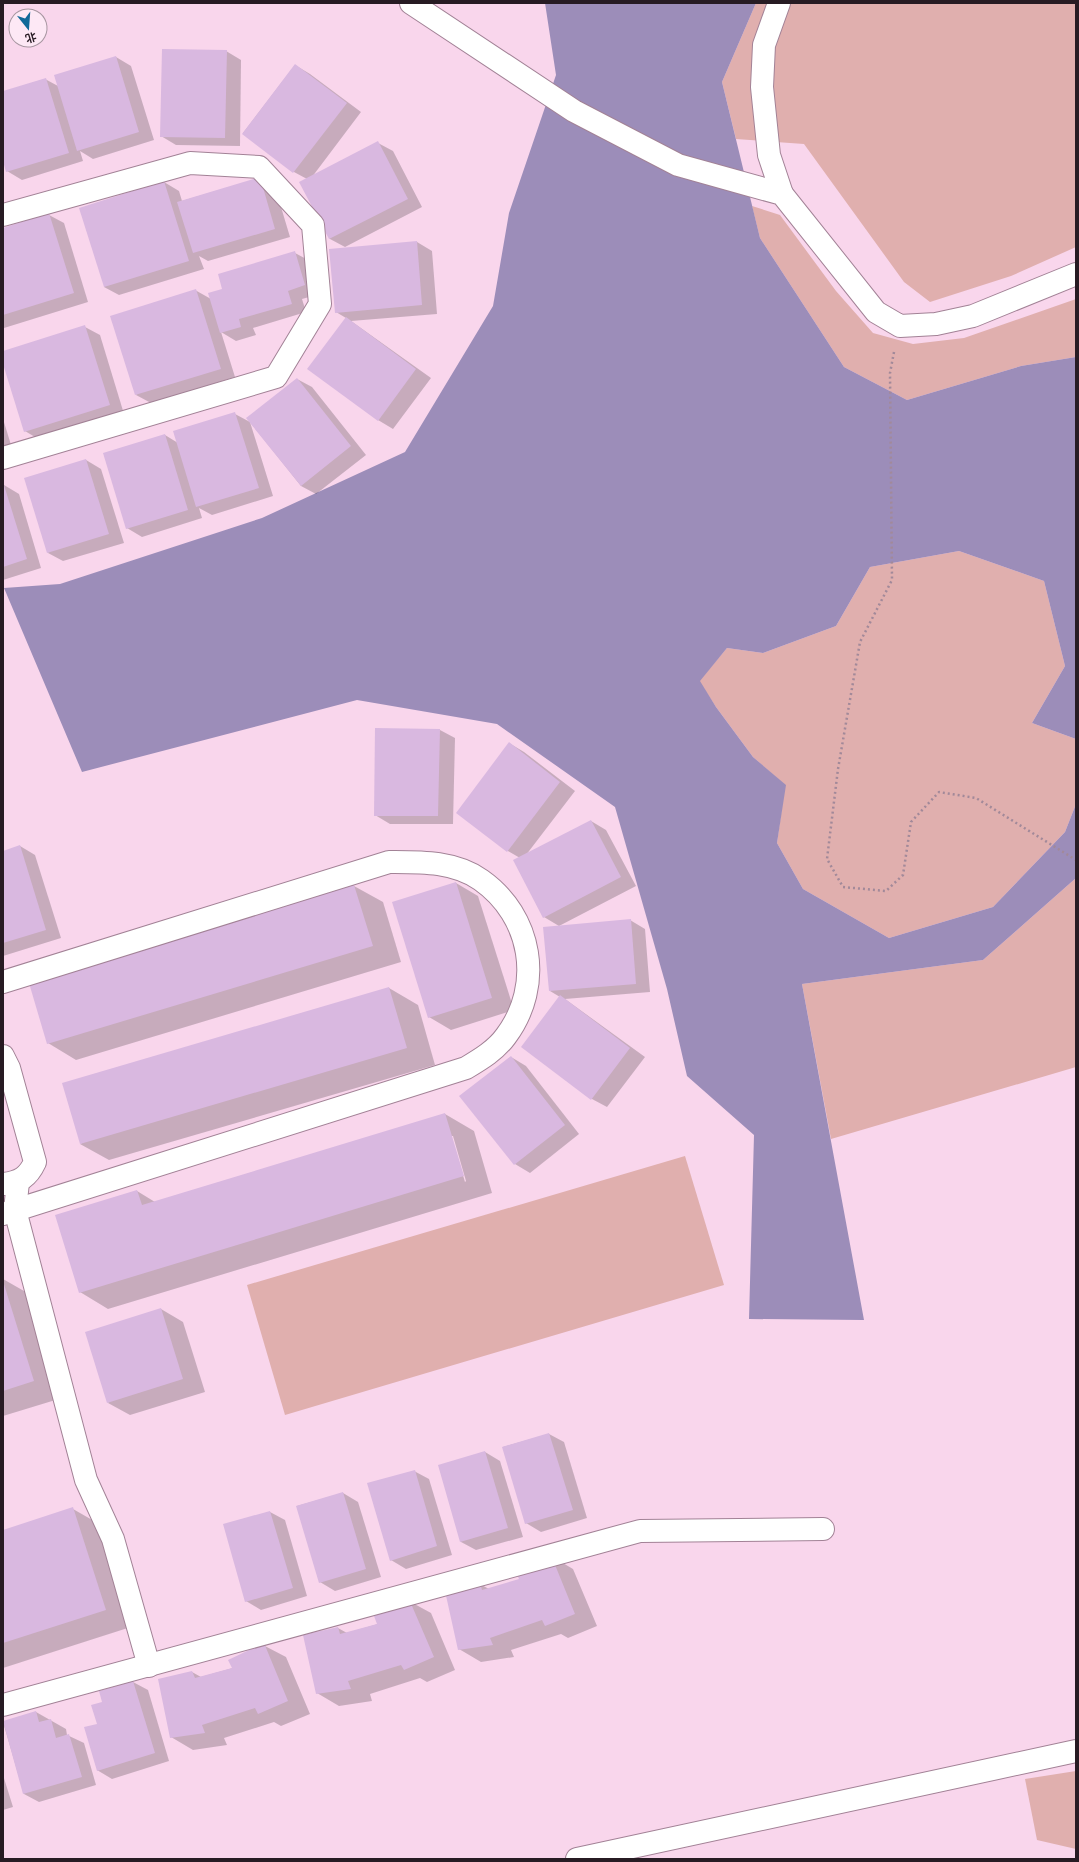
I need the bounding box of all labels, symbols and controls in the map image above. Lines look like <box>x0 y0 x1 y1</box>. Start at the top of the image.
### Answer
north arrow <box>8 8 48 48</box>
text: 北 <box>24 30 38 44</box>

